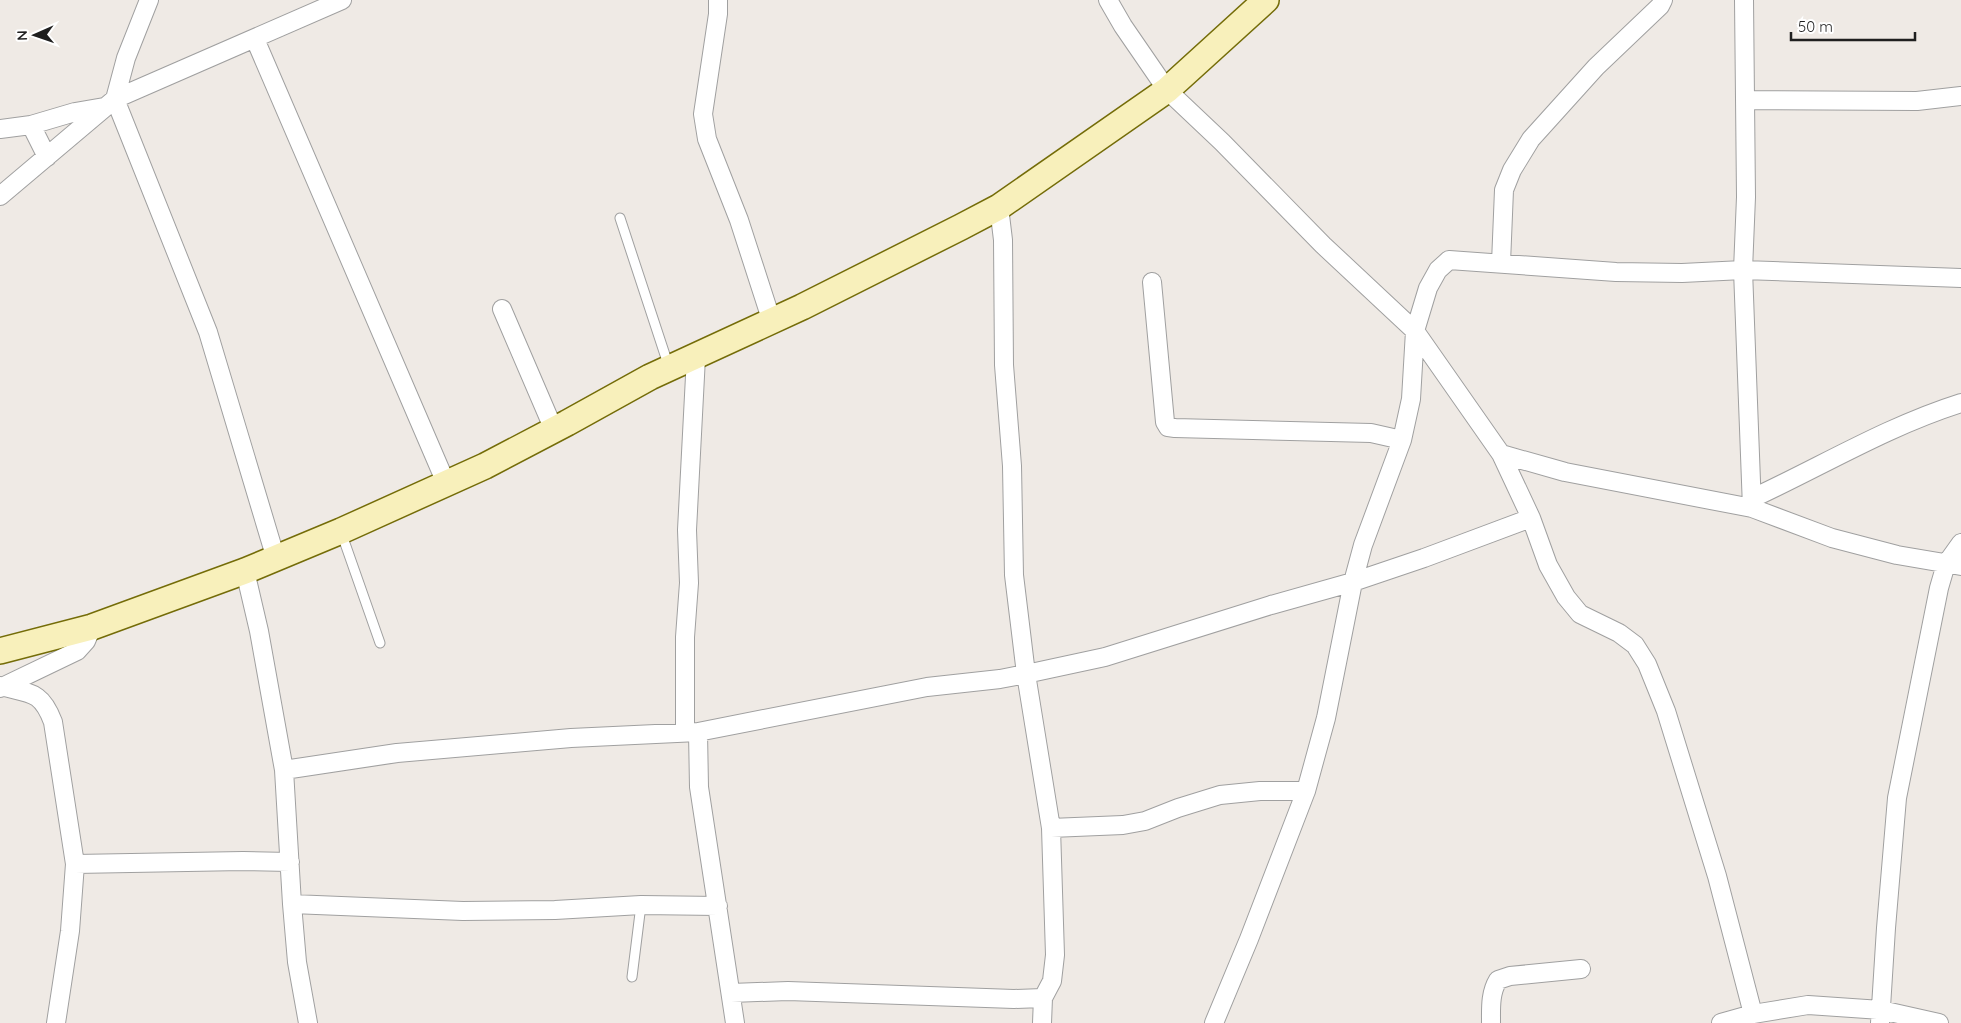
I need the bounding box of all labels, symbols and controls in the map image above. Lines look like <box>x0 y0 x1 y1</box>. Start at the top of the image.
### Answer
north arrow <box>10 10 60 60</box>
scale bar <box>1791 10 1915 42</box>
text: 50 m <box>1798 17 1833 36</box>
text: N <box>13 30 31 41</box>

